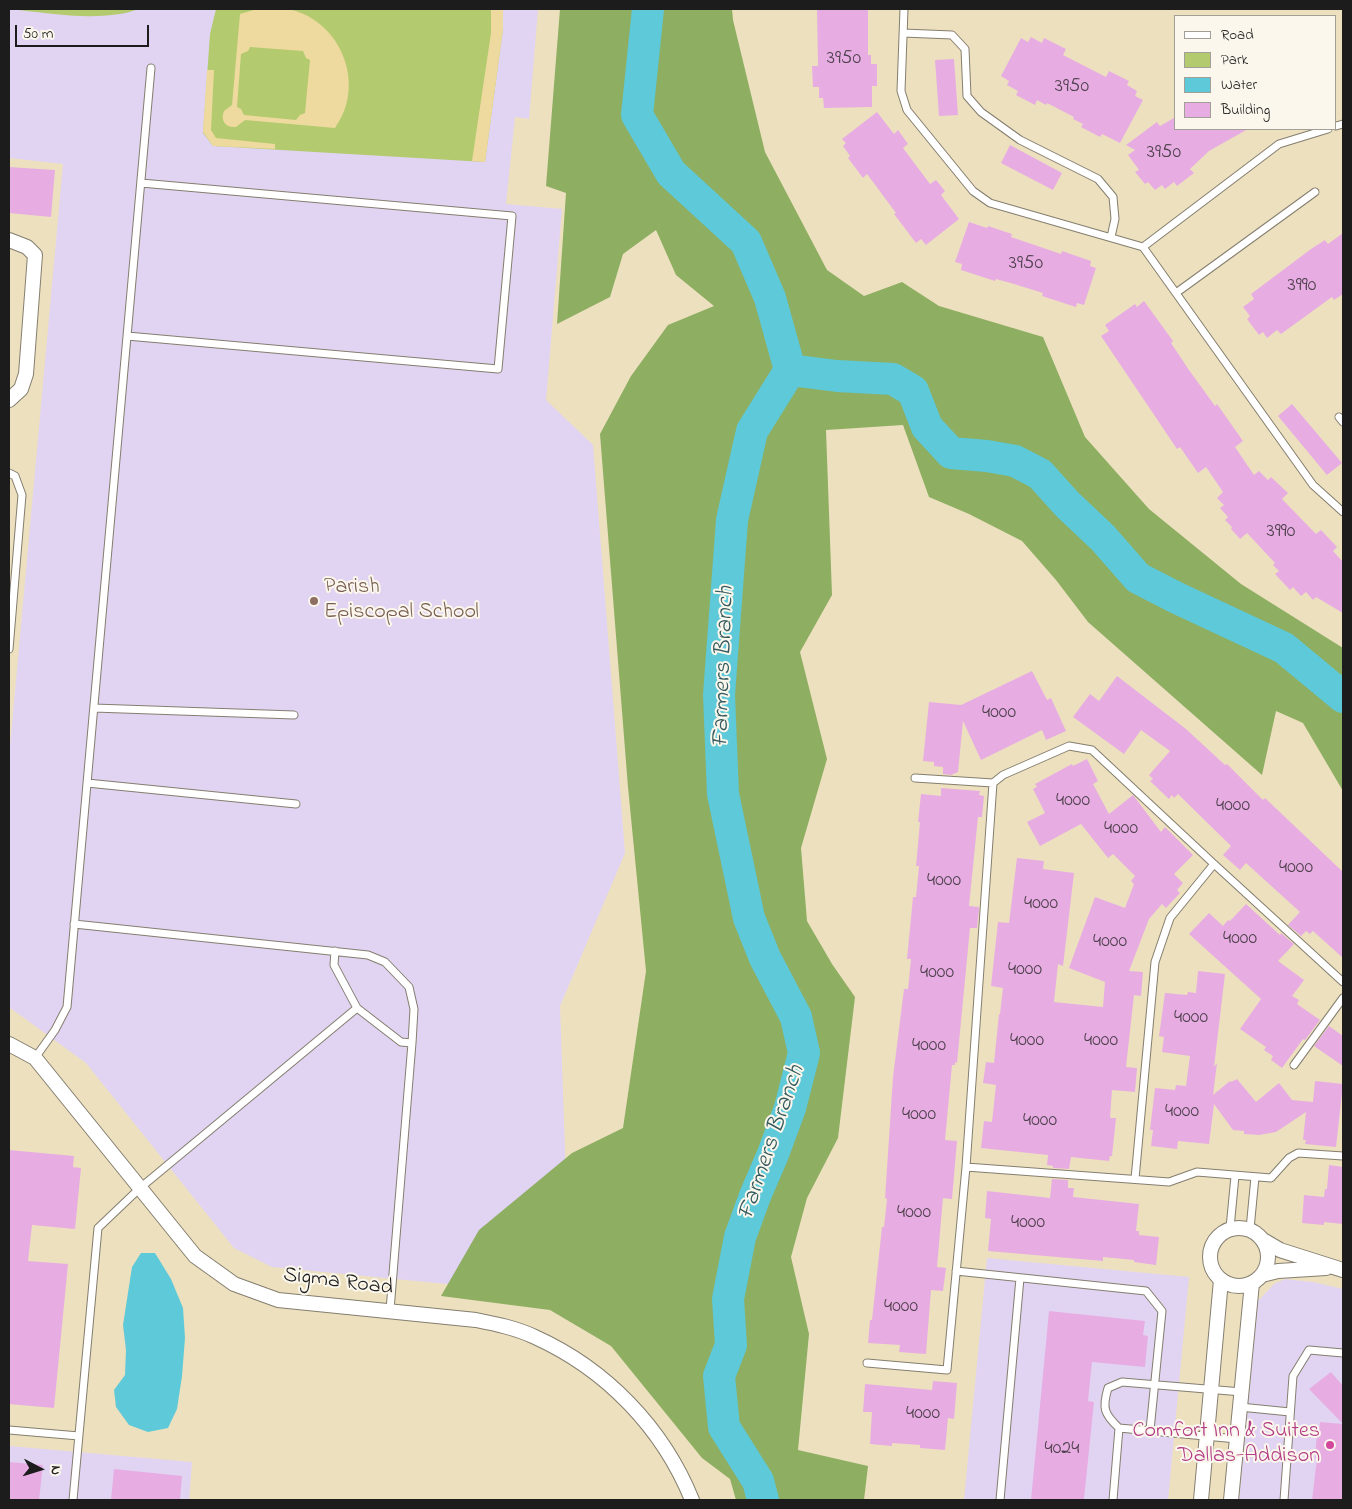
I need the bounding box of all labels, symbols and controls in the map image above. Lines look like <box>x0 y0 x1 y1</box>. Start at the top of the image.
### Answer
scale bar <box>18 15 151 47</box>
legend <box>1174 15 1337 130</box>
text: 50 m <box>23 23 53 45</box>
text: Road <box>1221 24 1254 46</box>
house number: 3950 <box>827 48 861 72</box>
text: Park <box>1221 49 1248 71</box>
text: Water <box>1221 74 1257 96</box>
house number: 3950 <box>1055 76 1089 100</box>
text: Building <box>1221 99 1270 121</box>
house number: 3950 <box>1147 142 1181 166</box>
house number: 3950 <box>1009 253 1043 277</box>
house number: 3990 <box>1288 275 1316 299</box>
house number: 3990 <box>1267 521 1295 545</box>
place label: Parish Episcopal School <box>324 575 479 626</box>
water label: Farmers Branch <box>708 586 742 748</box>
marker: Parish Episcopal School <box>308 595 320 607</box>
house number: 4000 <box>982 702 1016 726</box>
house number: 4000 <box>1056 790 1090 814</box>
house number: 4000 <box>1216 795 1250 819</box>
house number: 4000 <box>1104 818 1138 842</box>
house number: 4000 <box>1279 857 1313 881</box>
house number: 4000 <box>927 870 961 894</box>
house number: 4000 <box>1024 893 1058 917</box>
house number: 4000 <box>1223 928 1257 952</box>
house number: 4000 <box>1093 931 1127 955</box>
house number: 4000 <box>1008 959 1042 983</box>
house number: 4000 <box>920 962 954 986</box>
house number: 4000 <box>1174 1007 1208 1031</box>
house number: 4000 <box>1010 1030 1044 1054</box>
house number: 4000 <box>1084 1030 1118 1054</box>
house number: 4000 <box>912 1035 946 1059</box>
water label: Farmers Branch <box>733 1062 813 1224</box>
house number: 4000 <box>1165 1101 1199 1125</box>
house number: 4000 <box>902 1104 936 1128</box>
house number: 4000 <box>1023 1110 1057 1134</box>
house number: 4000 <box>897 1202 931 1226</box>
house number: 4000 <box>1011 1212 1045 1236</box>
street label: Sigma Road <box>282 1263 394 1303</box>
house number: 4000 <box>884 1296 918 1320</box>
house number: 4000 <box>906 1403 940 1427</box>
place label: Comfort Inn & Suites Dallas-Addison <box>1132 1419 1320 1470</box>
house number: 4024 <box>1044 1438 1080 1462</box>
marker: Comfort Inn & Suites Dallas-Addison <box>1324 1439 1336 1451</box>
north arrow <box>15 1444 65 1494</box>
text: N <box>45 1465 66 1476</box>

